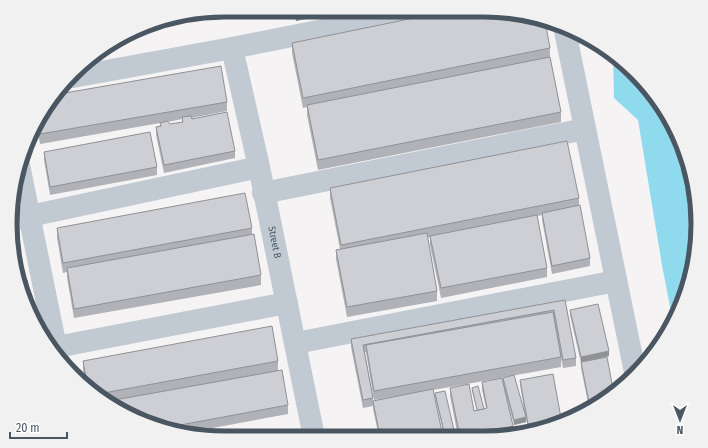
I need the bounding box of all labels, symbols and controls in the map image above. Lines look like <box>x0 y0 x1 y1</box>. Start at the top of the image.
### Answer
street label: Street B <box>265 225 284 260</box>
north arrow <box>660 400 700 440</box>
scale bar <box>10 414 67 440</box>
text: 20 m <box>16 421 40 435</box>
text: N <box>677 423 683 436</box>

